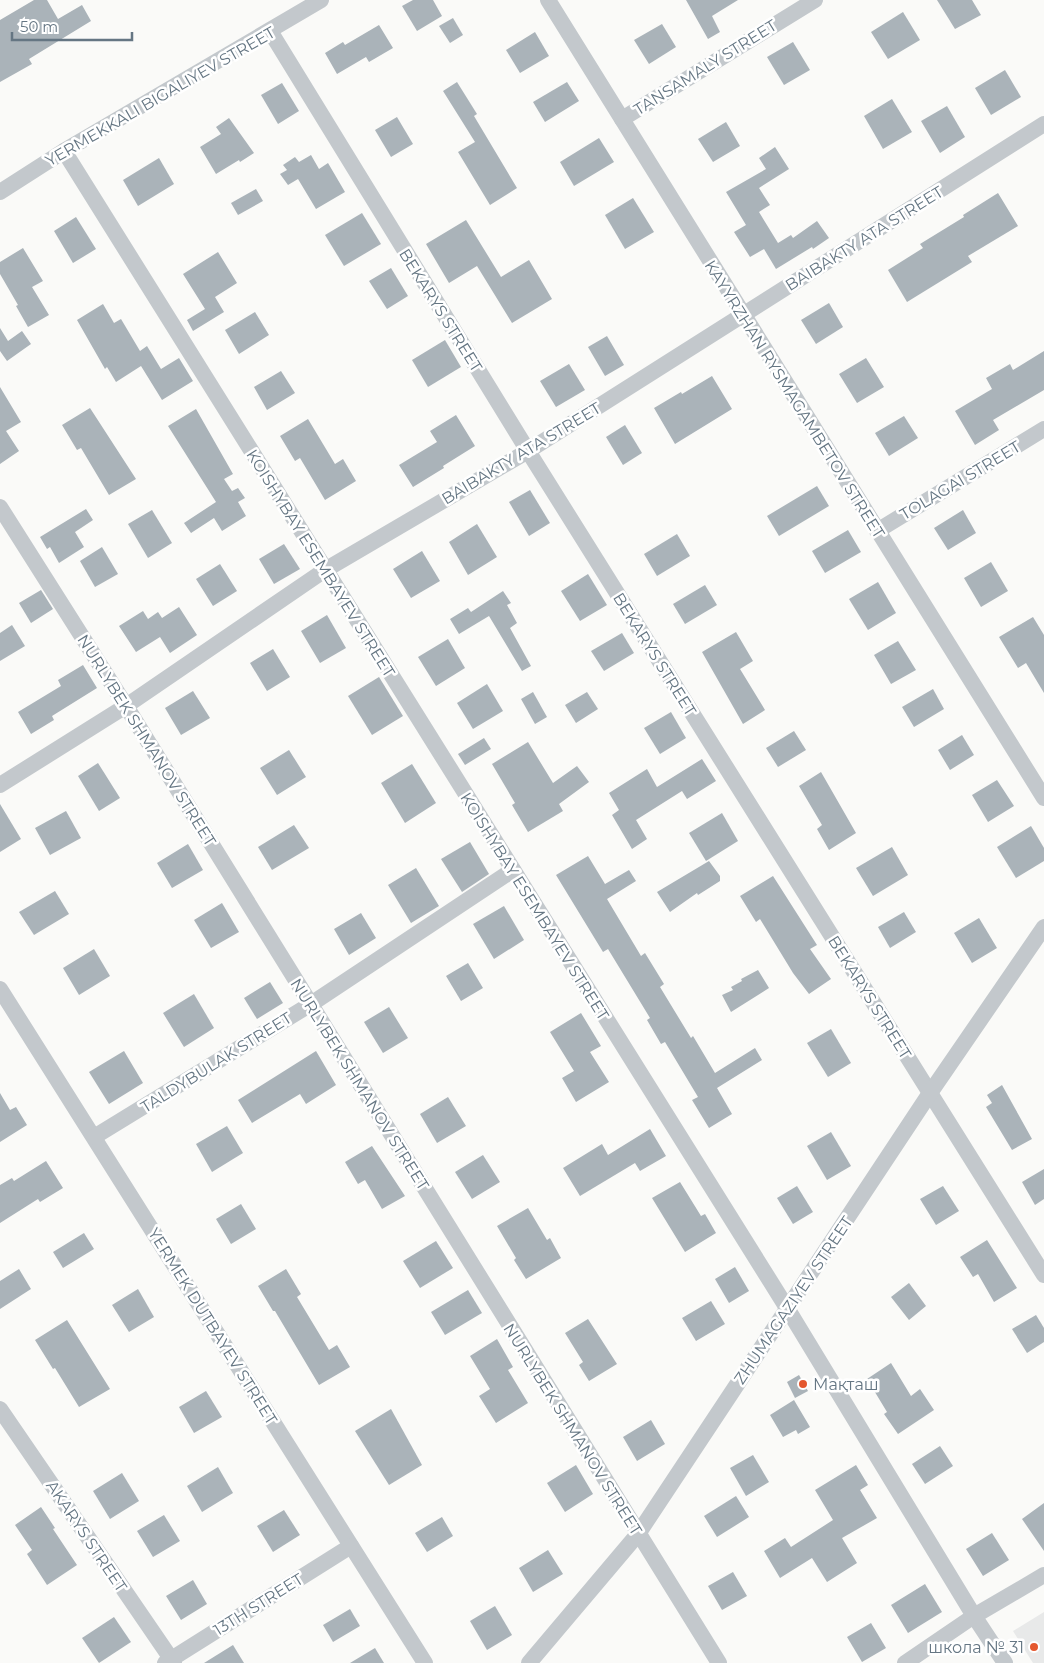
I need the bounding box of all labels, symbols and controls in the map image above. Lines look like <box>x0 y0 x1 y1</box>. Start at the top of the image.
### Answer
scale bar <box>12 10 132 42</box>
street label: TANSAMALY STREET <box>630 15 781 119</box>
text: 50 m <box>20 17 58 36</box>
street label: YERMEKKALI BIGALIYEV STREET <box>42 22 279 170</box>
street label: BAIBAKTY ATA STREET <box>782 182 947 295</box>
street label: BEKARYS STREET <box>395 245 487 376</box>
street label: KAYYRZHAN RYSMAGAMBETOV STREET <box>701 257 889 542</box>
street label: BAIBAKTY ATA STREET <box>438 398 605 509</box>
street label: TOLAGAI STREET <box>897 437 1025 524</box>
street label: KOISHYBAY ESEMBAYEV STREET <box>242 446 399 681</box>
street label: BEKARYS STREET <box>609 589 701 720</box>
street label: NURLYBEK SHMANOV STREET <box>73 631 220 850</box>
street label: KOISHYBAY ESEMBAYEV STREET <box>456 789 613 1024</box>
street label: BEKARYS STREET <box>824 932 916 1063</box>
street label: NURLYBEK SHMANOV STREET <box>286 975 433 1194</box>
street label: TALDYBULAK STREET <box>137 1008 296 1117</box>
street label: ZHUMAGAZIYEV STREET <box>730 1212 857 1388</box>
street label: YERMEK DUTBAYEV STREET <box>144 1224 282 1429</box>
street label: NURLYBEK SHMANOV STREET <box>499 1320 646 1539</box>
place label: Мақташ <box>813 1375 879 1394</box>
marker: Мақташ <box>797 1378 809 1390</box>
street label: AKARYS STREET <box>42 1477 131 1596</box>
street label: 13TH STREET <box>210 1569 307 1640</box>
place label: школа № 31 <box>928 1638 1024 1657</box>
marker: школа № 31 <box>1028 1641 1040 1653</box>

